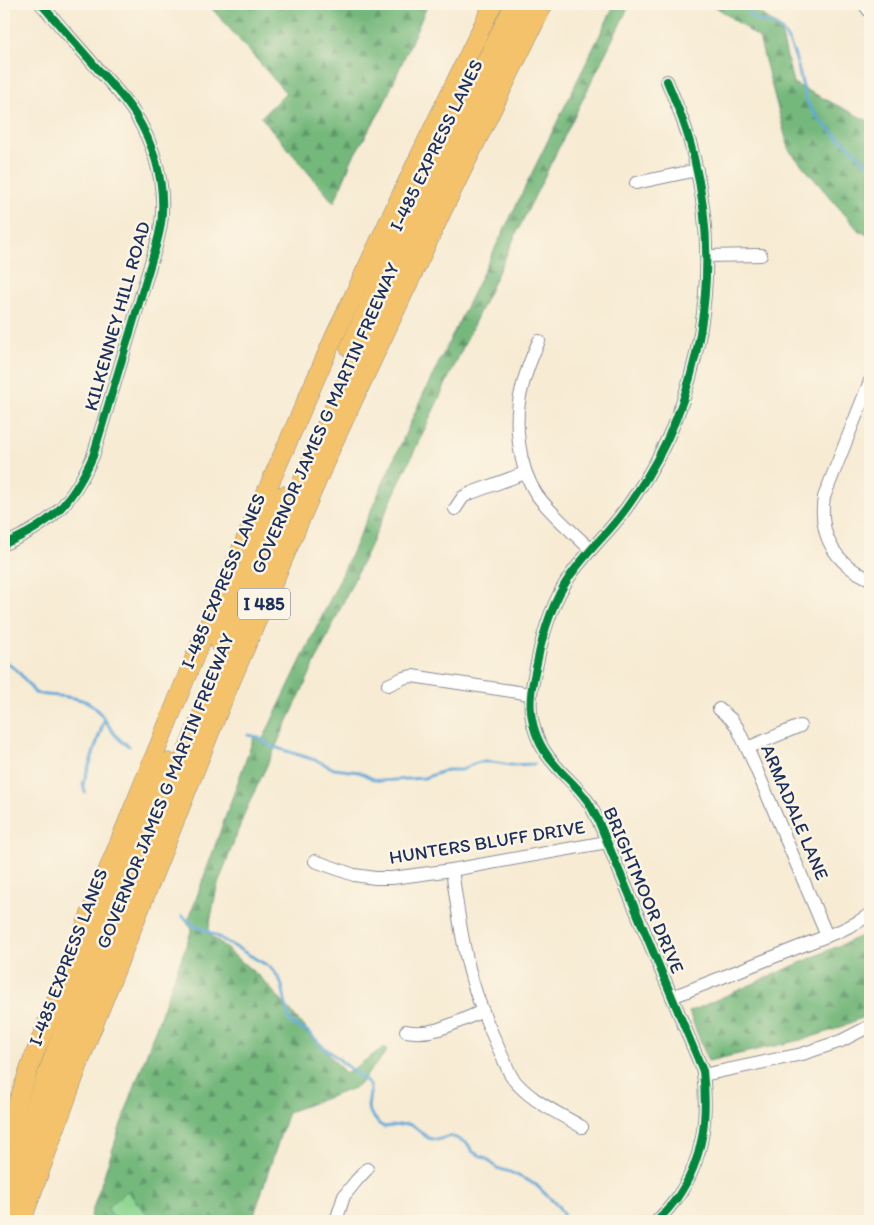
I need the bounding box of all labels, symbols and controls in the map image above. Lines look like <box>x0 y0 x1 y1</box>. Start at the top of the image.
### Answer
street label: I-485 EXPRESS LANES <box>384 55 488 235</box>
street label: KILKENNEY HILL ROAD <box>79 219 155 413</box>
street label: GOVERNOR JAMES G MARTIN FREEWAY <box>246 259 404 577</box>
street label: I-485 EXPRESS LANES <box>176 490 270 672</box>
road number: I 485 <box>238 588 290 620</box>
street label: GOVERNOR JAMES G MARTIN FREEWAY <box>91 630 239 952</box>
street label: ARMADALE LANE <box>756 741 834 883</box>
street label: BRIGHTMOOR DRIVE <box>598 803 690 977</box>
street label: HUNTERS BLUFF DRIVE <box>387 815 587 869</box>
street label: I-485 EXPRESS LANES <box>24 865 112 1049</box>

